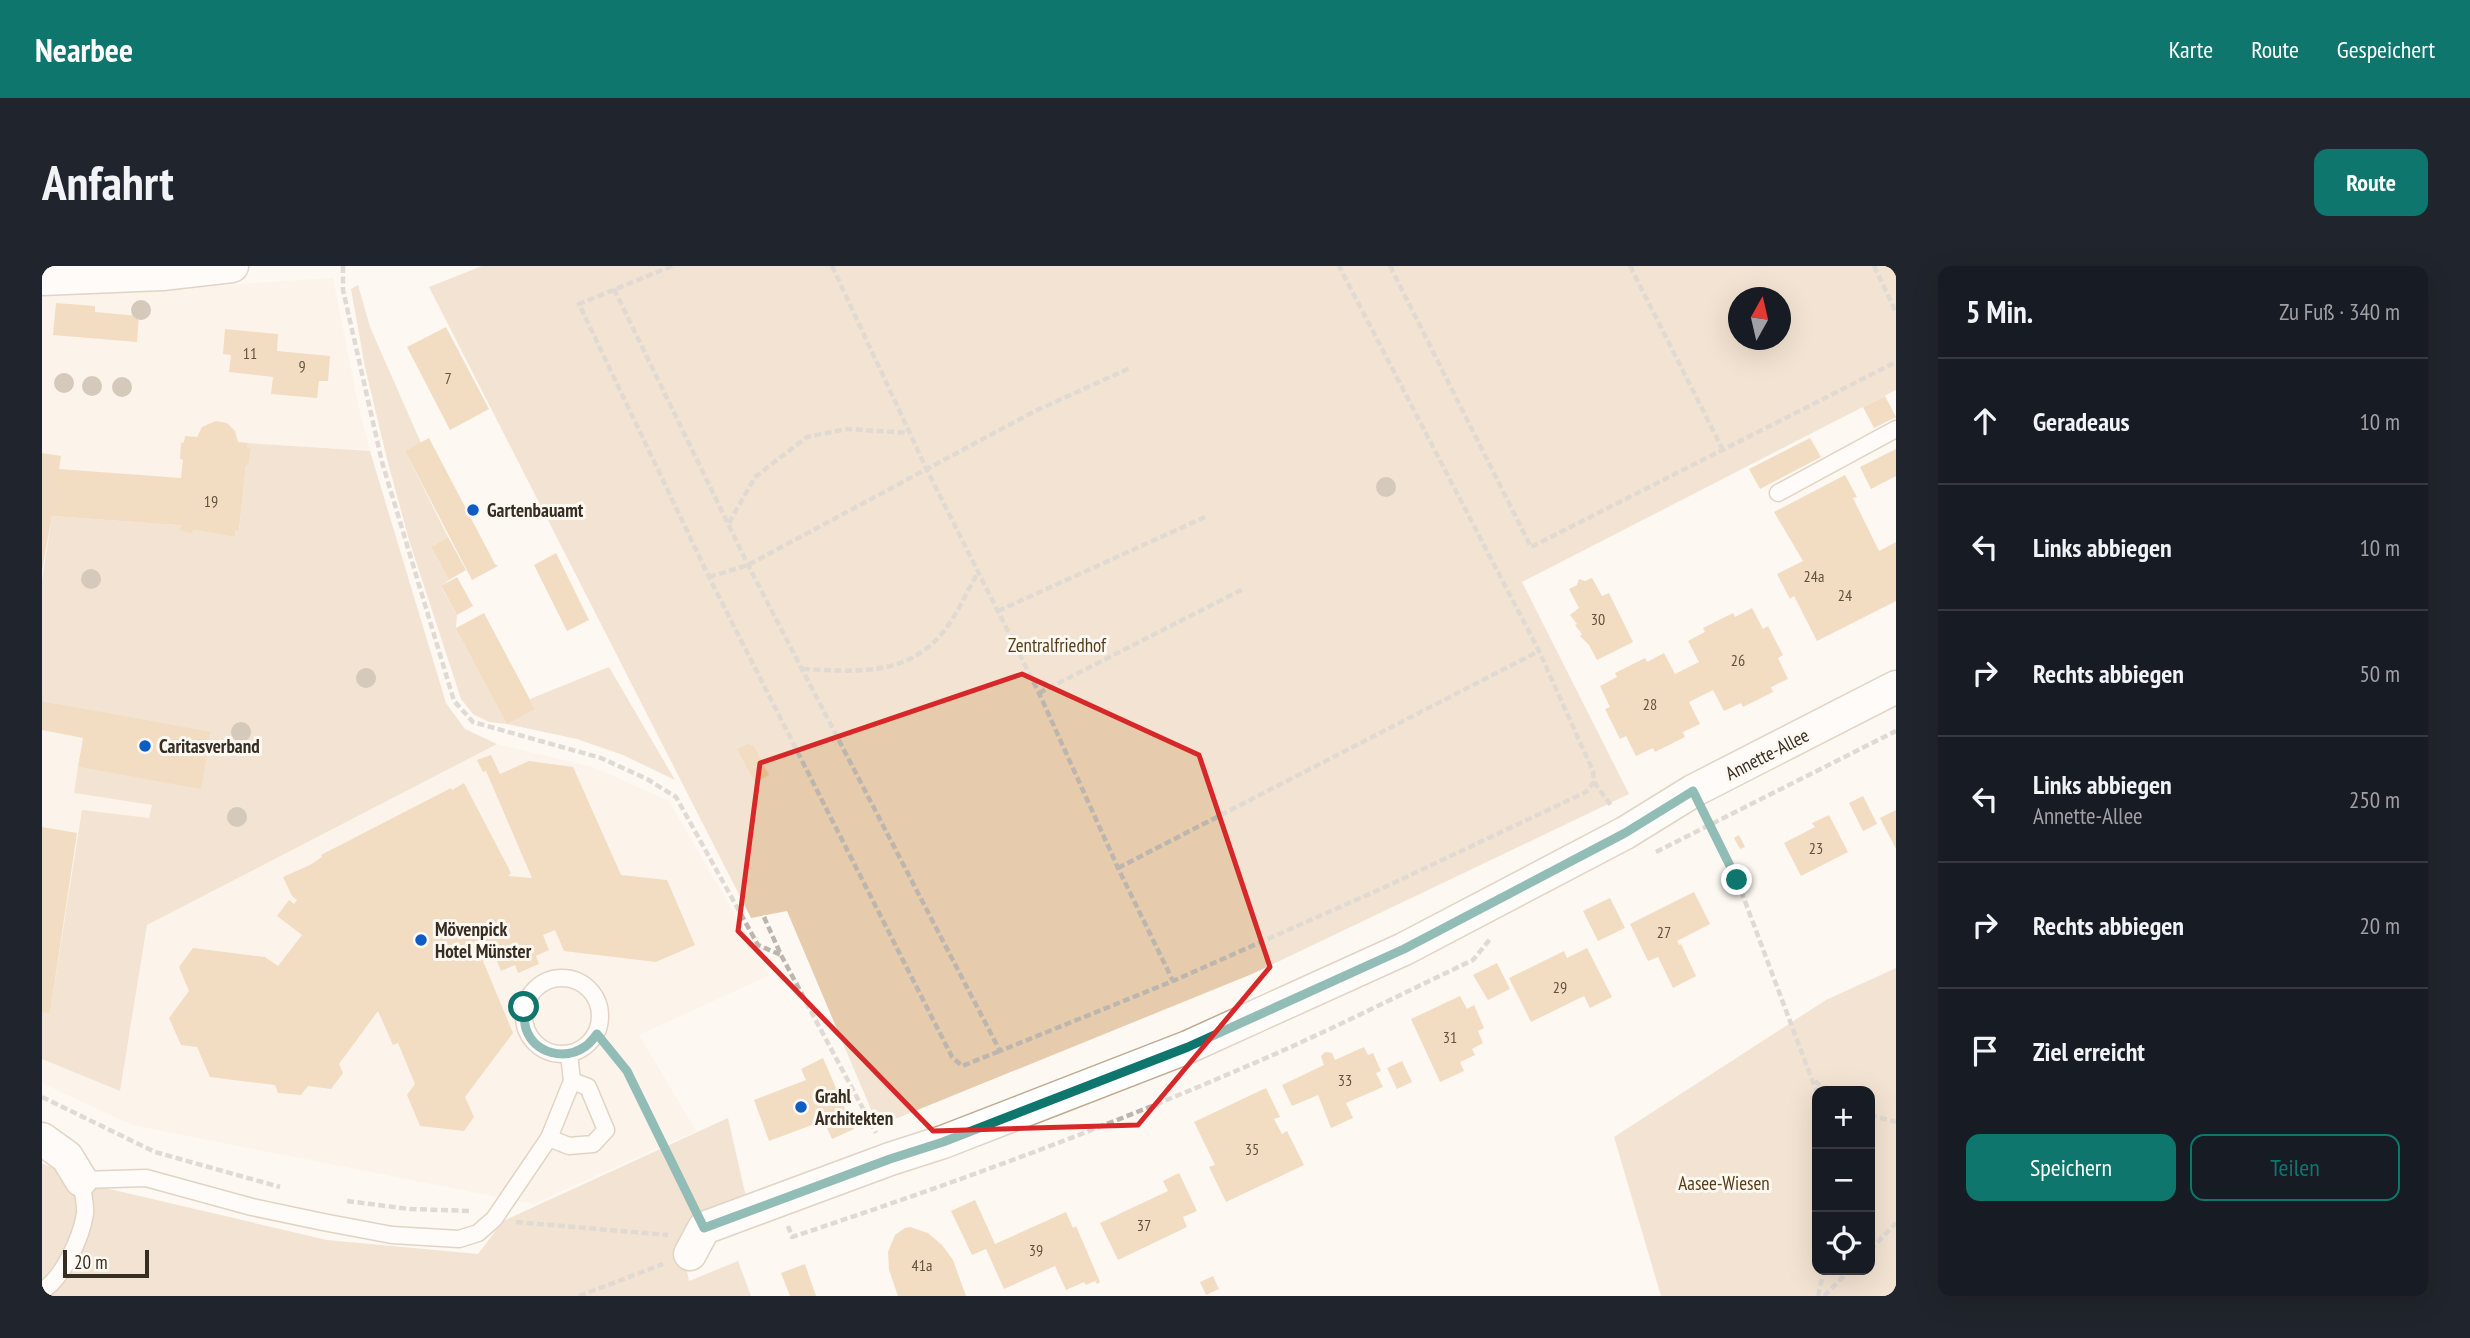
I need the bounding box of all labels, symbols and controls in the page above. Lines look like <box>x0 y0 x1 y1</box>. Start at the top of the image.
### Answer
text: Nearbee <box>35 28 133 71</box>
text: Karte <box>2169 34 2213 65</box>
text: Route <box>2251 34 2299 65</box>
text: Gespeichert <box>2337 34 2435 65</box>
button: Route <box>2314 149 2428 216</box>
text: Anfahrt <box>42 150 174 214</box>
north arrow <box>1728 287 1791 350</box>
text: 5 Min. <box>1966 292 2033 331</box>
text: Zu Fuß · 340 m <box>2279 297 2400 326</box>
house number: 11 <box>243 343 257 363</box>
house number: 9 <box>298 356 306 376</box>
house number: 7 <box>444 368 452 388</box>
icon: ahead <box>1966 402 2004 440</box>
text: Geradeaus <box>2033 405 2130 438</box>
text: 10 m <box>2359 407 2400 436</box>
house number: 19 <box>204 491 218 511</box>
place label: Gartenbauamt <box>487 498 584 522</box>
marker: Gartenbauamt <box>465 502 481 518</box>
icon: left <box>1966 528 2004 566</box>
text: Links abbiegen <box>2033 531 2172 564</box>
text: 10 m <box>2359 533 2400 562</box>
house number: 24a <box>1804 566 1824 586</box>
house number: 24 <box>1838 585 1852 605</box>
house number: 30 <box>1591 609 1605 629</box>
park label: Zentralfriedhof <box>1008 633 1107 657</box>
house number: 26 <box>1731 650 1745 670</box>
icon: right <box>1966 654 2004 692</box>
text: Rechts abbiegen <box>2033 657 2184 690</box>
text: 50 m <box>2359 659 2400 688</box>
house number: 28 <box>1643 694 1657 714</box>
street label: Annette-Allee <box>1721 723 1813 785</box>
place label: Caritasverband <box>159 734 260 758</box>
marker: Caritasverband <box>137 738 153 754</box>
text: Links abbiegen <box>2033 768 2172 801</box>
icon: left <box>1966 780 2004 818</box>
text: 250 m <box>2349 785 2400 814</box>
text: Annette-Allee <box>2033 801 2143 830</box>
house number: 23 <box>1809 838 1823 858</box>
route end <box>1721 864 1752 895</box>
icon: right <box>1966 906 2004 944</box>
text: Rechts abbiegen <box>2033 909 2184 942</box>
text: 20 m <box>2359 911 2400 940</box>
place label: Mövenpick Hotel Münster <box>435 917 532 963</box>
house number: 27 <box>1657 922 1671 942</box>
marker: Mövenpick Hotel Münster <box>413 932 429 948</box>
house number: 29 <box>1553 977 1567 997</box>
route start <box>508 991 539 1022</box>
house number: 31 <box>1443 1027 1457 1047</box>
icon: arrive <box>1966 1032 2004 1070</box>
text: Ziel erreicht <box>2033 1035 2145 1068</box>
house number: 33 <box>1338 1070 1352 1090</box>
place label: Grahl Architekten <box>814 1084 893 1130</box>
map controls <box>1812 1086 1875 1275</box>
button: + <box>1812 1086 1875 1149</box>
marker: Grahl Architekten <box>793 1099 809 1115</box>
button: Speichern <box>1966 1134 2176 1201</box>
button: Teilen <box>2190 1134 2400 1201</box>
house number: 35 <box>1245 1139 1259 1159</box>
button: − <box>1812 1149 1875 1212</box>
park label: Aasee-Wiesen <box>1678 1171 1770 1195</box>
button: locate <box>1812 1212 1875 1275</box>
house number: 37 <box>1137 1215 1151 1235</box>
house number: 39 <box>1029 1240 1043 1260</box>
scale bar <box>63 1247 149 1279</box>
text: 20 m <box>74 1250 108 1274</box>
house number: 41a <box>912 1255 932 1275</box>

